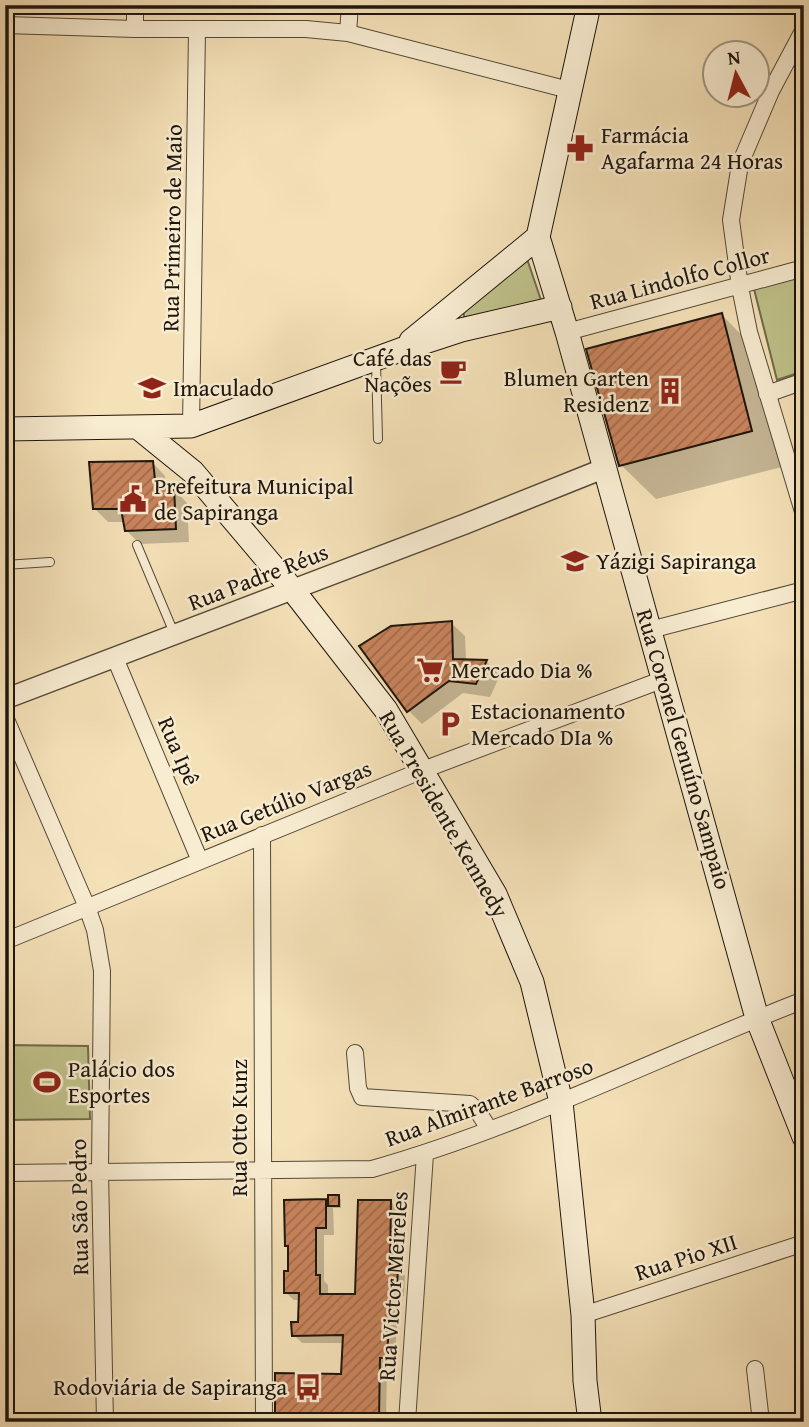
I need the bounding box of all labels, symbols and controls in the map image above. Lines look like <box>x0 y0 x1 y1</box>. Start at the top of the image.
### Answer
north arrow <box>700 38 770 108</box>
text: N <box>726 42 742 72</box>
place label: Farmácia Agafarma 24 Horas <box>601 118 783 177</box>
street label: Rua Primeiro de Maio <box>153 124 190 332</box>
pharmacy icon: Farmácia Agafarma 24 Horas <box>565 133 595 163</box>
street label: Rua Lindolfo Collor <box>586 237 774 317</box>
place label: Café das Nações <box>353 341 432 400</box>
cafe icon: Café das Nações <box>438 356 468 386</box>
place label: Blumen Garten Residenz <box>504 361 649 420</box>
place label: Imaculado <box>173 371 274 404</box>
school or university icon: Imaculado <box>137 373 167 403</box>
building icon: Blumen Garten Residenz <box>655 376 685 406</box>
place label: Prefeitura Municipal de Sapiranga <box>154 469 354 528</box>
public building icon: Prefeitura Municipal de Sapiranga <box>118 484 148 514</box>
street label: Rua Padre Réus <box>183 535 333 618</box>
place label: Yázigi Sapiranga <box>596 544 757 577</box>
school or university icon: Yázigi Sapiranga <box>560 546 590 576</box>
street label: Rua Coronel Genuíno Sampaio <box>629 605 740 893</box>
place label: Mercado Dia % <box>451 653 592 686</box>
supermarket icon: Mercado Dia % <box>415 655 445 685</box>
place label: Estacionamento Mercado DIa % <box>471 694 625 753</box>
street label: Rua Presidente Kennedy <box>372 704 518 924</box>
parking icon: Estacionamento Mercado DIa % <box>435 709 465 739</box>
street label: Rua Ipê <box>150 711 209 790</box>
street label: Rua Getúlio Vargas <box>195 751 376 850</box>
street label: Rua Almirante Barroso <box>380 1049 598 1155</box>
place label: Palácio dos Esportes <box>68 1052 175 1111</box>
street label: Rua Otto Kunz <box>222 1059 255 1197</box>
sports icon: Palácio dos Esportes <box>32 1067 62 1097</box>
street label: Rua São Pedro <box>61 1138 96 1276</box>
street label: Rua Victor Meireles <box>369 1190 416 1382</box>
street label: Rua Pio XII <box>631 1225 741 1289</box>
place label: Rodoviária de Sapiranga <box>53 1370 287 1403</box>
bus stop icon: Rodoviária de Sapiranga <box>293 1372 323 1402</box>

